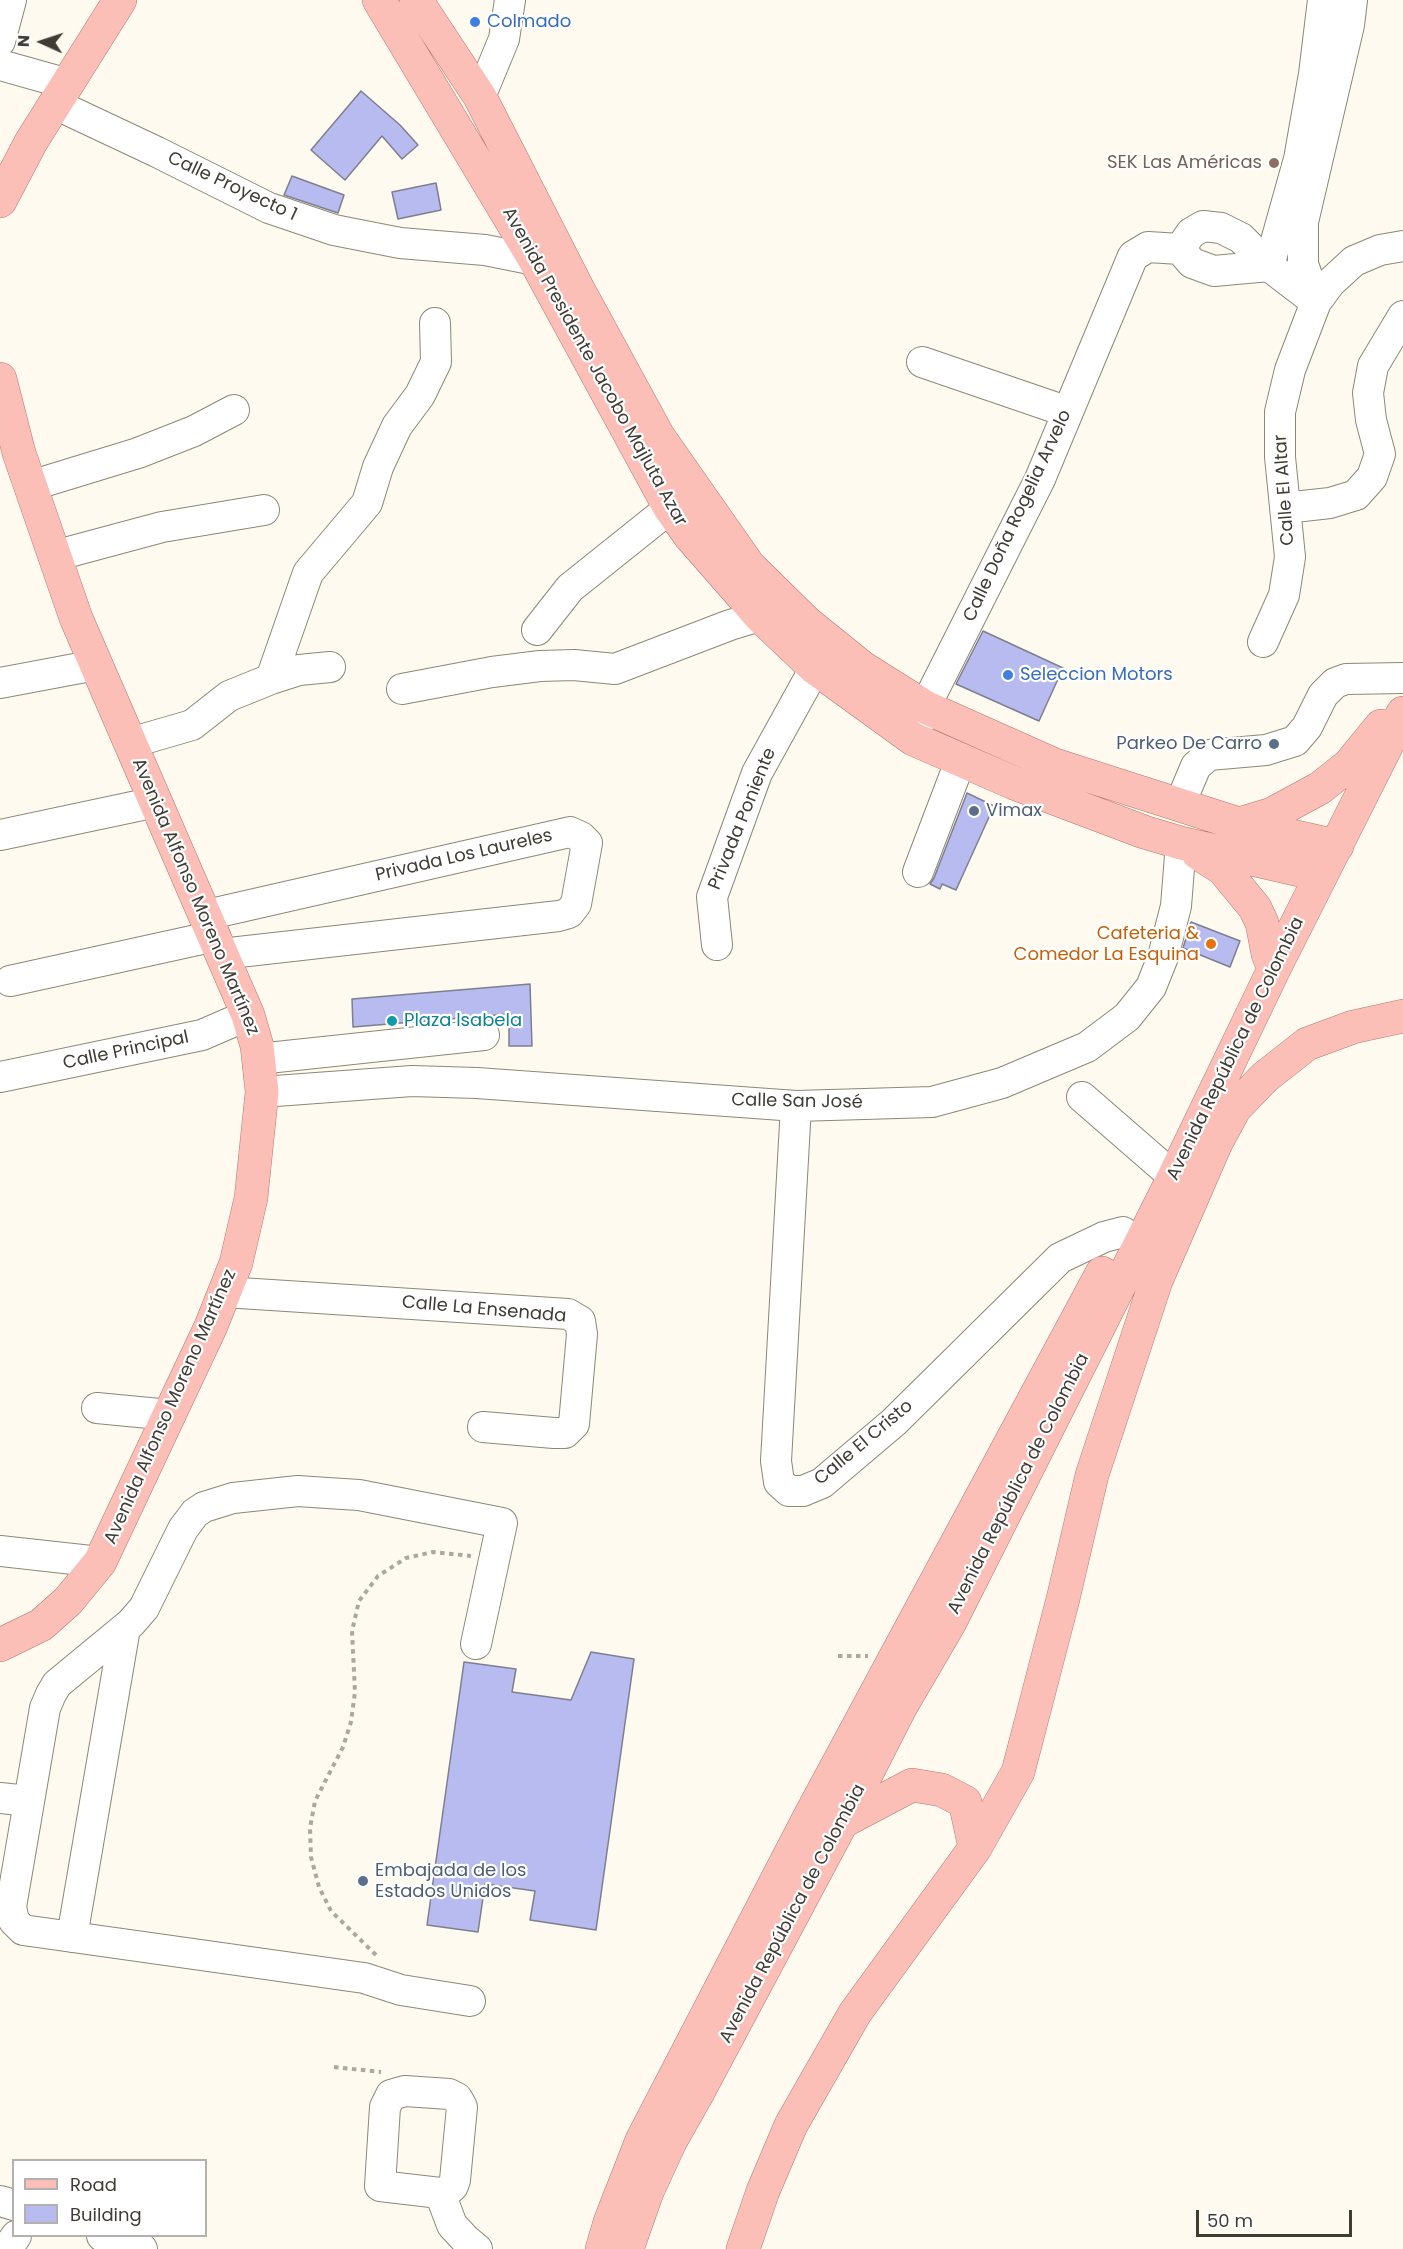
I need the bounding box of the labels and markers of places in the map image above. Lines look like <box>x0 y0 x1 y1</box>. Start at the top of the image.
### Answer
place label: Colmado <box>487 11 571 33</box>
marker: Colmado <box>468 15 482 29</box>
place label: SEK Las Américas <box>1107 152 1262 174</box>
marker: SEK Las Américas <box>1267 156 1281 170</box>
place label: Seleccion Motors <box>1020 664 1173 686</box>
marker: Seleccion Motors <box>1001 668 1015 682</box>
place label: Parkeo De Carro <box>1116 733 1262 755</box>
marker: Parkeo De Carro <box>1267 737 1281 751</box>
place label: Vimax <box>986 800 1042 822</box>
marker: Vimax <box>967 804 981 818</box>
place label: Cafeteria & Comedor La Esquina <box>1013 923 1199 966</box>
marker: Cafeteria & Comedor La Esquina <box>1204 937 1218 951</box>
place label: Plaza Isabela <box>404 1010 522 1032</box>
marker: Plaza Isabela <box>385 1014 399 1028</box>
place label: Embajada de los Estados Unidos <box>375 1860 526 1902</box>
marker: Embajada de los Estados Unidos <box>356 1874 370 1888</box>

